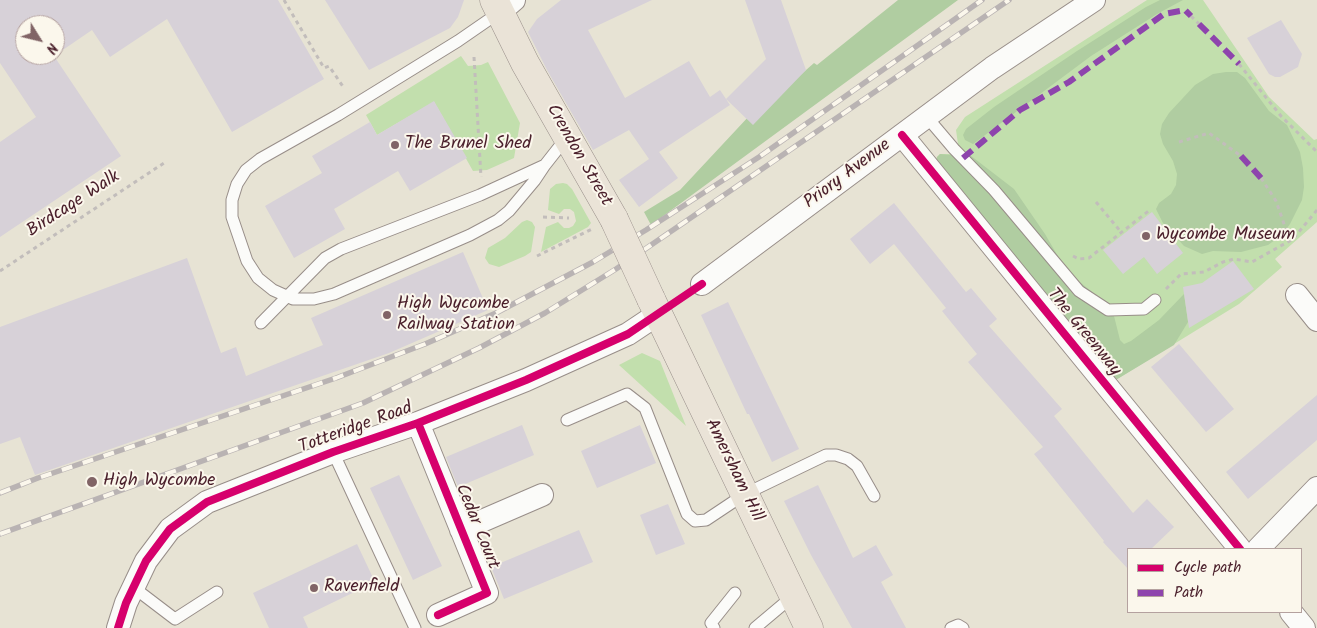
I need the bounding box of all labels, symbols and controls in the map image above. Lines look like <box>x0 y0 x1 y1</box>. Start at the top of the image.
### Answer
north arrow <box>15 15 65 65</box>
text: N <box>40 38 63 58</box>
street label: Crendon Street <box>540 101 616 211</box>
place label: The Brunel Shed <box>405 134 531 156</box>
street label: Priory Avenue <box>800 135 896 215</box>
marker: The Brunel Shed <box>389 139 401 151</box>
street label: Birdcage Walk <box>24 167 124 243</box>
place label: Wycombe Museum <box>1156 225 1295 247</box>
marker: Wycombe Museum <box>1140 230 1152 242</box>
street label: The Greenway <box>1041 285 1125 381</box>
place label: High Wycombe Railway Station <box>397 294 515 336</box>
marker: High Wycombe Railway Station <box>381 309 393 321</box>
street label: Totteridge Road <box>296 399 416 459</box>
street label: Amersham Hill <box>699 416 767 526</box>
place label: High Wycombe <box>103 471 215 493</box>
marker: High Wycombe <box>85 475 99 489</box>
street label: Cedar Court <box>449 481 503 573</box>
legend <box>1127 548 1302 613</box>
text: Cycle path <box>1174 556 1241 580</box>
place label: Ravenfield <box>324 577 399 599</box>
text: Path <box>1174 581 1203 605</box>
marker: Ravenfield <box>308 582 320 594</box>

